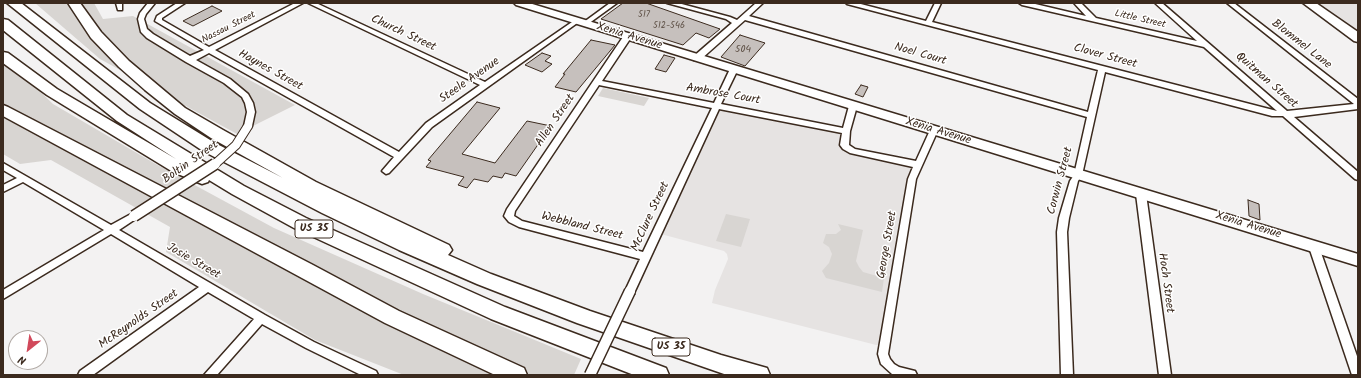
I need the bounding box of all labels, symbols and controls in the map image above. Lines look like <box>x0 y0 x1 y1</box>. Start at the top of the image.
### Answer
street label: Little Street <box>1113 8 1167 32</box>
street label: Nassau Street <box>200 9 258 47</box>
house number: 517 <box>638 10 650 20</box>
street label: Church Street <box>368 13 438 55</box>
street label: Blommel Lane <box>1268 17 1334 73</box>
street label: Xenia Avenue <box>594 20 664 54</box>
house number: 512-546 <box>653 21 685 31</box>
street label: Noel Court <box>892 41 948 69</box>
street label: Clover Street <box>1072 42 1138 72</box>
house number: 504 <box>735 44 751 56</box>
street label: Haynes Street <box>235 47 305 95</box>
street label: Quitman Street <box>1232 50 1300 112</box>
street label: Steele Avenue <box>437 55 503 107</box>
street label: Ambrose Court <box>685 81 761 109</box>
street label: Allen Street <box>533 92 579 150</box>
street label: Xenia Avenue <box>903 115 973 149</box>
street label: Boltin Street <box>160 138 222 188</box>
street label: Corwin Street <box>1045 146 1077 216</box>
street label: McClure Street <box>629 180 673 254</box>
street label: Xenia Avenue <box>1213 209 1283 243</box>
street label: Webbland Street <box>540 210 624 244</box>
street label: George Street <box>875 210 901 280</box>
road number: US 35 <box>295 220 333 238</box>
street label: Josie Street <box>164 241 222 283</box>
street label: Hoch Street <box>1154 252 1176 314</box>
street label: McReynolds Street <box>96 287 182 353</box>
north arrow <box>8 330 48 370</box>
road number: US 35 <box>652 338 690 356</box>
text: N <box>15 350 30 369</box>

